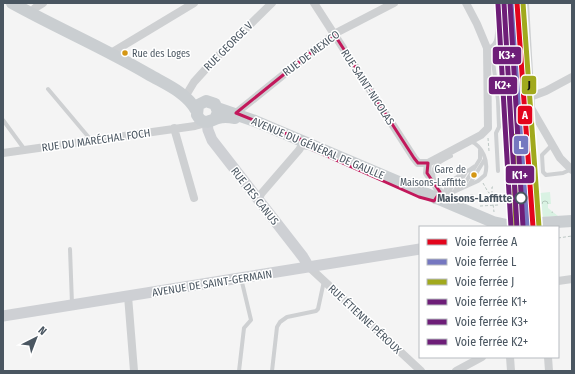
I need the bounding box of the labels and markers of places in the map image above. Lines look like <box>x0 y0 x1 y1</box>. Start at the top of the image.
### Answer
marker: Rue des Loges <box>120 48 130 58</box>
place label: Rue des Loges <box>132 48 190 60</box>
place label: Gare de Maisons-Laffitte <box>400 164 466 189</box>
marker: Gare de Maisons-Laffitte <box>469 170 479 180</box>
marker: Maisons-Laffitte <box>514 191 528 205</box>
place label: Maisons-Laffitte <box>437 192 512 205</box>

